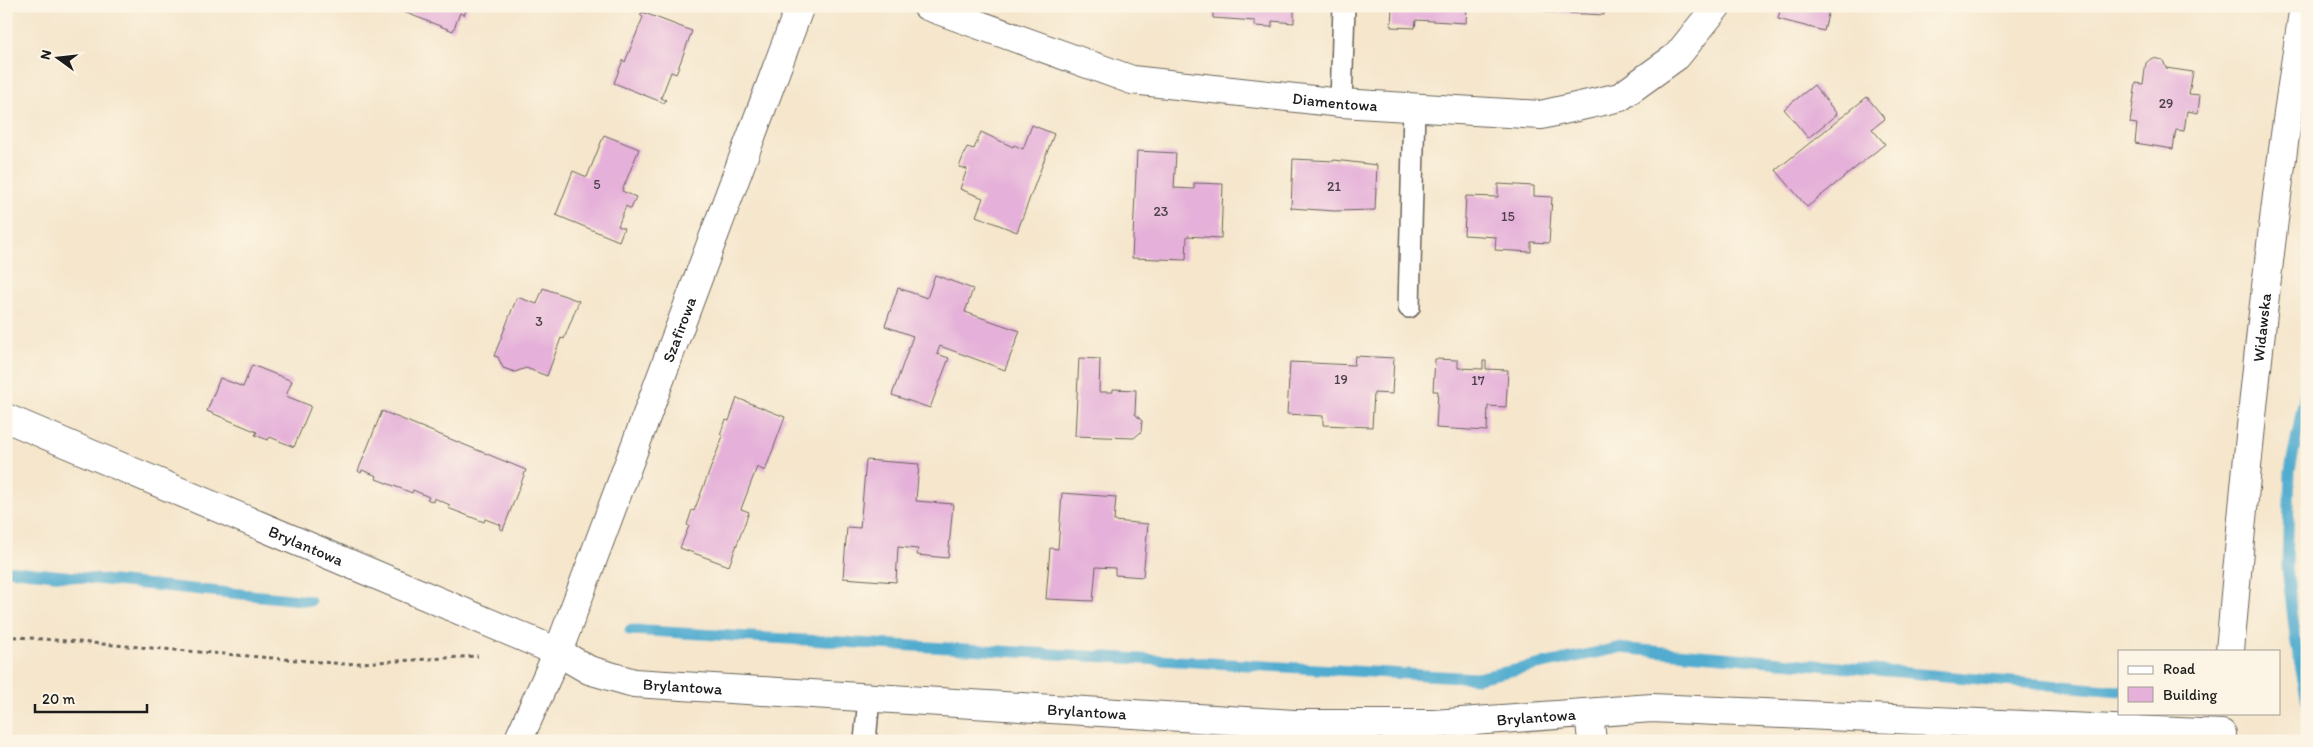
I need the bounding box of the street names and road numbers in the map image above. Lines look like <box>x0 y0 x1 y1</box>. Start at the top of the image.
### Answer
street label: Diamentowa <box>1291 88 1378 115</box>
street label: Widawska <box>2248 291 2275 363</box>
street label: Szafirowa <box>658 293 700 365</box>
street label: Brylantowa <box>266 521 347 570</box>
street label: Brylantowa <box>642 674 724 698</box>
street label: Brylantowa <box>1047 699 1128 723</box>
street label: Brylantowa <box>1496 704 1577 729</box>

